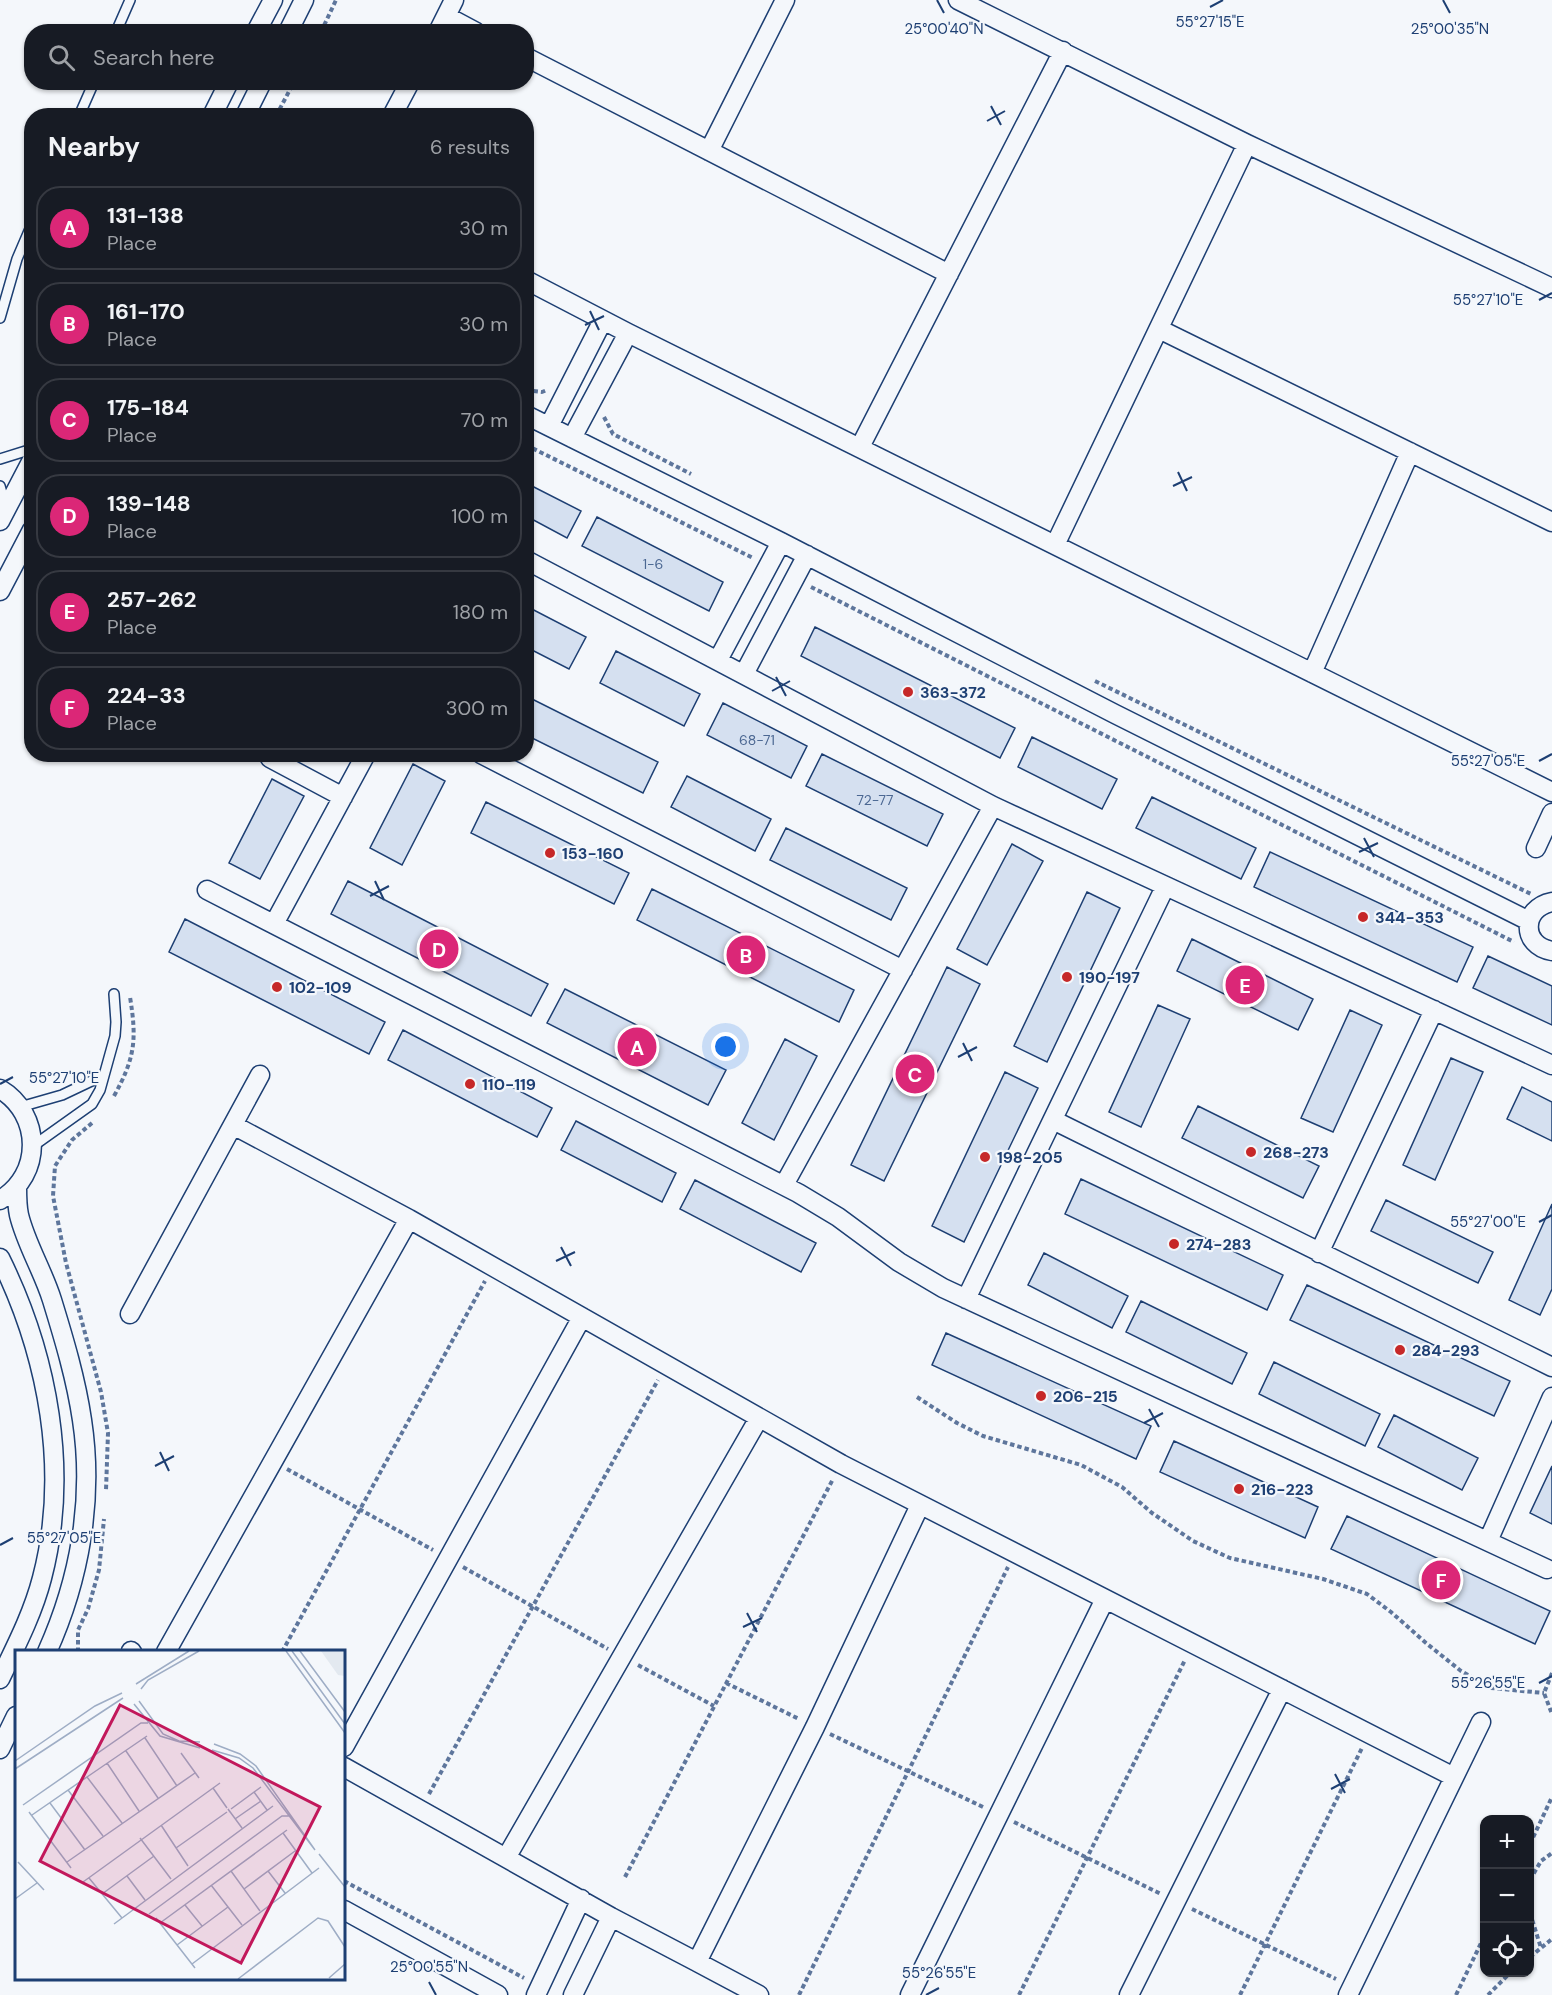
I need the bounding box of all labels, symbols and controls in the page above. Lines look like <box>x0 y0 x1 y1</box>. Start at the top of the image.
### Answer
text: 55°27'15"E <box>1175 12 1245 32</box>
text: 25°00'40"N <box>904 19 984 39</box>
text: 25°00'35"N <box>1411 19 1489 39</box>
search box <box>24 24 534 90</box>
icon: search <box>45 41 78 74</box>
text: Search here <box>93 43 214 72</box>
text: Nearby <box>48 130 140 164</box>
text: 6 results <box>430 134 510 160</box>
text: 131-138 <box>107 201 184 230</box>
text: A <box>62 215 77 241</box>
text: 30 m <box>459 215 508 241</box>
text: Place <box>107 230 157 256</box>
text: 55°27'10"E <box>1453 290 1523 310</box>
text: 161-170 <box>107 297 185 326</box>
text: B <box>63 311 76 337</box>
text: 30 m <box>459 311 508 337</box>
text: Place <box>107 326 157 352</box>
text: 175-184 <box>107 393 189 422</box>
text: C <box>62 407 77 433</box>
text: 70 m <box>461 407 508 433</box>
text: Place <box>107 422 157 448</box>
text: 139-148 <box>107 489 191 518</box>
text: D <box>62 503 77 529</box>
text: 100 m <box>451 503 508 529</box>
text: Place <box>107 518 157 544</box>
house number: 1-6 <box>643 555 663 573</box>
text: 257-262 <box>107 585 197 614</box>
text: E <box>64 599 75 625</box>
text: 180 m <box>453 599 508 625</box>
text: Place <box>107 614 157 640</box>
text: 224-33 <box>107 681 186 710</box>
place label: 363-372 <box>920 682 986 703</box>
marker: 363-372 <box>901 685 915 699</box>
text: F <box>64 695 75 721</box>
text: 300 m <box>446 695 508 721</box>
text: Place <box>107 710 157 736</box>
house number: 68-71 <box>739 731 775 749</box>
text: 55°27'05"E <box>1451 751 1525 771</box>
house number: 72-77 <box>857 791 893 809</box>
place label: 153-160 <box>562 843 624 864</box>
marker: 153-160 <box>543 846 557 860</box>
place label: 344-353 <box>1375 907 1444 928</box>
marker: 344-353 <box>1356 910 1370 924</box>
pin: D <box>420 926 458 972</box>
pin: B <box>726 932 766 978</box>
pin: E <box>1226 962 1264 1008</box>
place label: 190-197 <box>1079 967 1140 988</box>
marker: 190-197 <box>1060 970 1074 984</box>
place label: 102-109 <box>289 977 352 998</box>
marker: 102-109 <box>270 980 284 994</box>
pin: A <box>618 1024 656 1070</box>
your location <box>711 1032 740 1061</box>
pin: C <box>896 1052 934 1096</box>
text: 55°27'10"E <box>29 1068 99 1088</box>
place label: 110-119 <box>482 1074 536 1095</box>
marker: 110-119 <box>463 1077 477 1091</box>
place label: 268-273 <box>1263 1142 1329 1163</box>
marker: 268-273 <box>1244 1145 1258 1159</box>
place label: 198-205 <box>997 1147 1063 1168</box>
marker: 198-205 <box>978 1150 992 1164</box>
text: 55°27'00"E <box>1450 1212 1526 1232</box>
place label: 274-283 <box>1186 1234 1251 1255</box>
marker: 274-283 <box>1167 1237 1181 1251</box>
place label: 284-293 <box>1412 1340 1480 1361</box>
marker: 284-293 <box>1393 1343 1407 1357</box>
place label: 206-215 <box>1053 1386 1118 1407</box>
marker: 206-215 <box>1034 1389 1048 1403</box>
place label: 216-223 <box>1251 1479 1314 1500</box>
marker: 216-223 <box>1232 1482 1246 1496</box>
text: 55°27'05"E <box>27 1528 101 1548</box>
pin: F <box>1422 1558 1460 1602</box>
inset map <box>15 1650 345 1980</box>
text: 55°26'55"E <box>1451 1673 1525 1693</box>
map controls <box>1480 1815 1534 1977</box>
button: + <box>1480 1815 1534 1869</box>
button: − <box>1480 1869 1534 1923</box>
button: locate <box>1480 1923 1534 1977</box>
text: 25°00'55"N <box>390 1957 468 1977</box>
text: 55°26'55"E <box>902 1963 976 1983</box>

